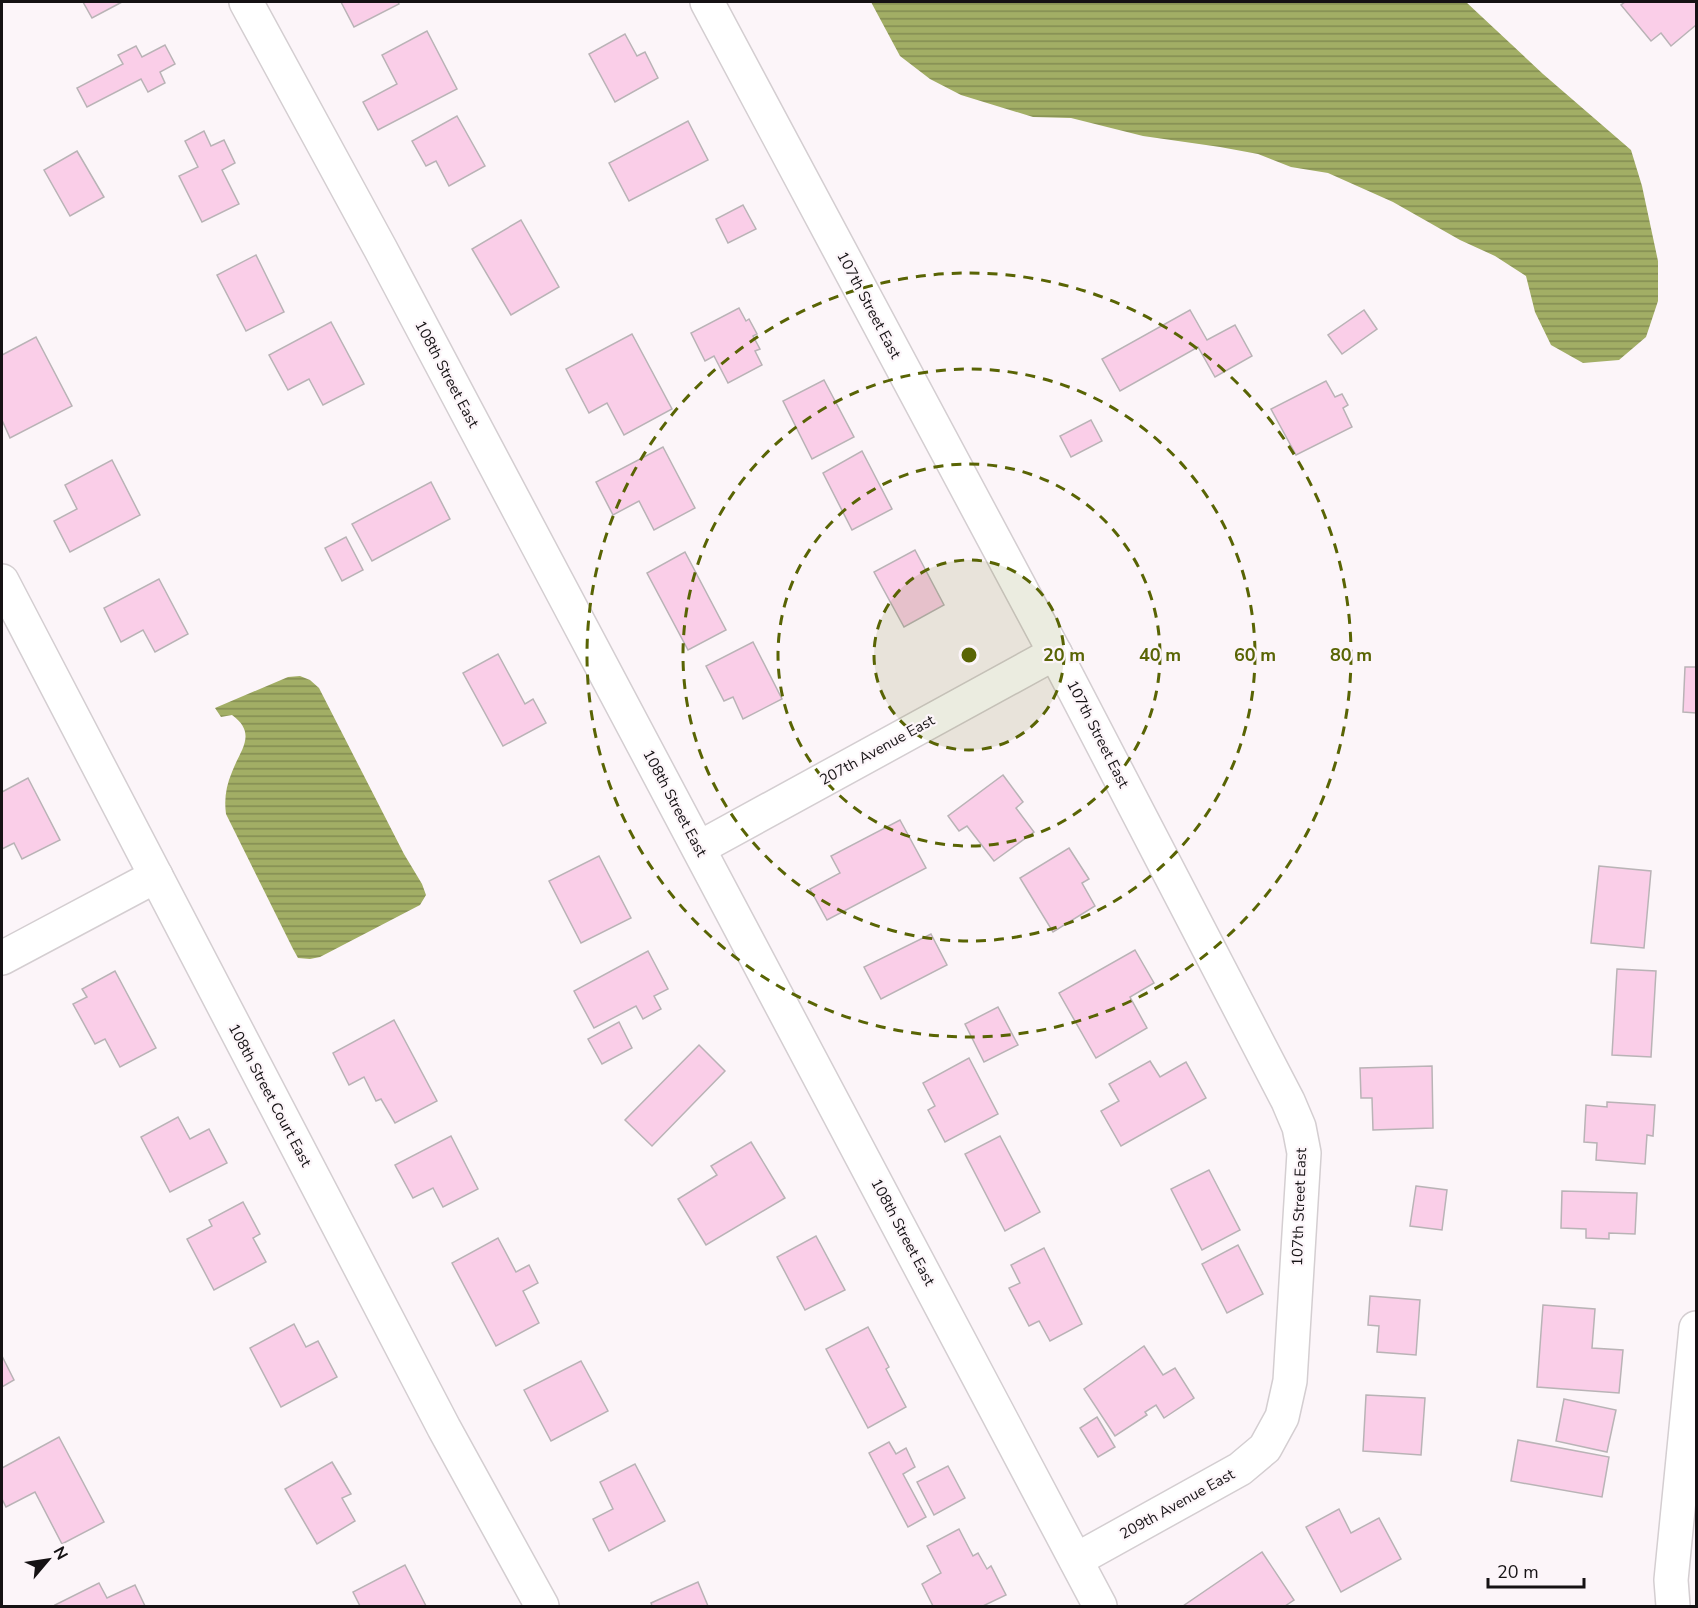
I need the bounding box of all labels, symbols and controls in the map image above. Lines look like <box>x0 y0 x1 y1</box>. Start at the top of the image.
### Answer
street label: 107th Street East <box>832 248 906 363</box>
street label: 108th Street East <box>410 317 484 432</box>
text: 20 m <box>1043 643 1085 667</box>
text: 40 m <box>1139 643 1181 667</box>
text: 60 m <box>1234 643 1276 667</box>
text: 80 m <box>1330 643 1372 667</box>
centre of rings <box>959 645 979 665</box>
street label: 107th Street East <box>1062 677 1134 792</box>
street label: 207th Avenue East <box>816 710 939 790</box>
street label: 108th Street East <box>638 746 712 861</box>
street label: 108th Street Court East <box>224 1020 317 1171</box>
street label: 107th Street East <box>1287 1147 1311 1267</box>
street label: 108th Street East <box>866 1175 940 1290</box>
street label: 209th Avenue East <box>1116 1464 1239 1544</box>
north arrow <box>18 1530 78 1590</box>
text: N <box>48 1543 73 1564</box>
scale bar <box>1488 1551 1584 1589</box>
text: 20 m <box>1497 1560 1539 1584</box>

